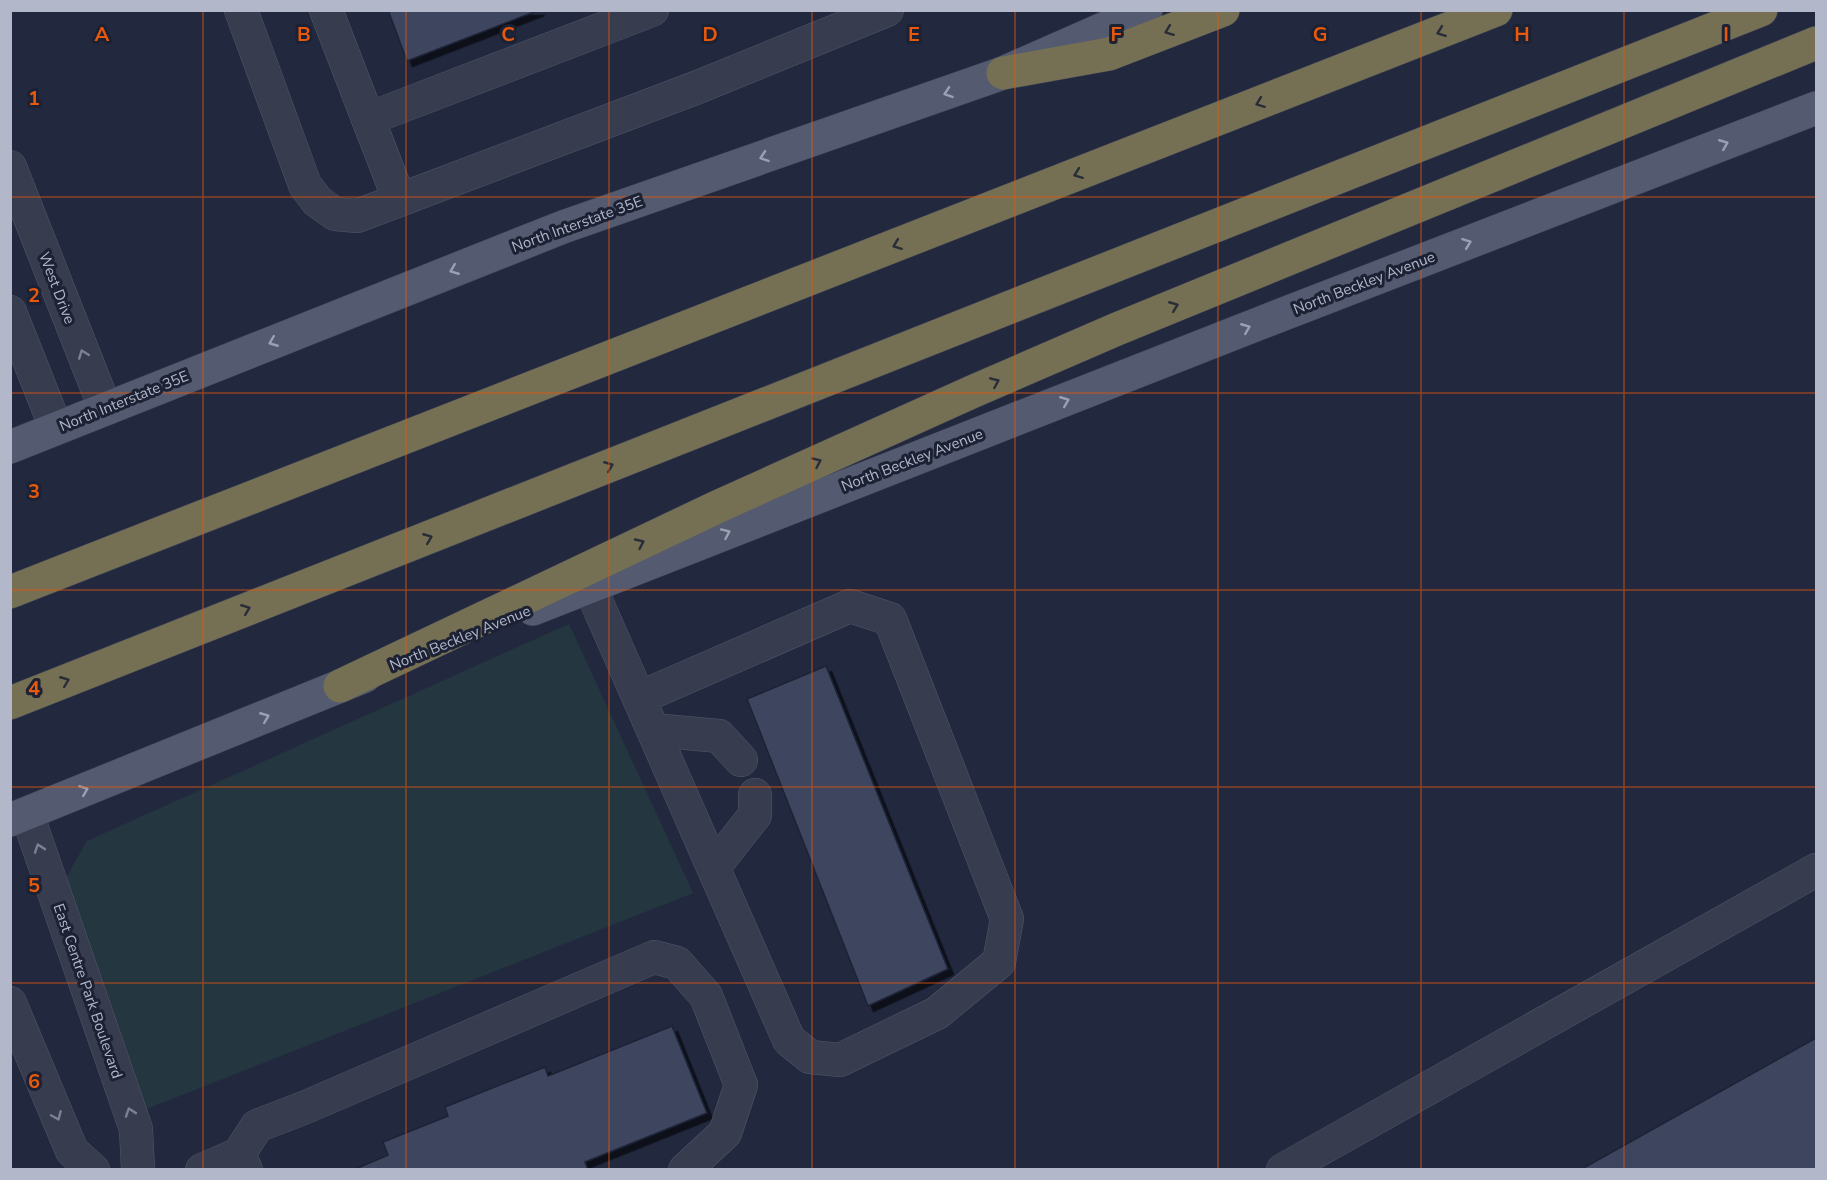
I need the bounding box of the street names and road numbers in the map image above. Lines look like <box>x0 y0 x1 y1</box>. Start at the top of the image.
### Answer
street label: North Interstate 35E <box>509 191 645 257</box>
street label: North Beckley Avenue <box>1290 247 1438 319</box>
street label: West Drive <box>34 249 80 327</box>
street label: North Interstate 35E <box>56 366 192 436</box>
street label: North Beckley Avenue <box>838 424 986 496</box>
street label: North Beckley Avenue <box>387 601 533 675</box>
street label: East Centre Park Boulevard <box>49 901 127 1081</box>

